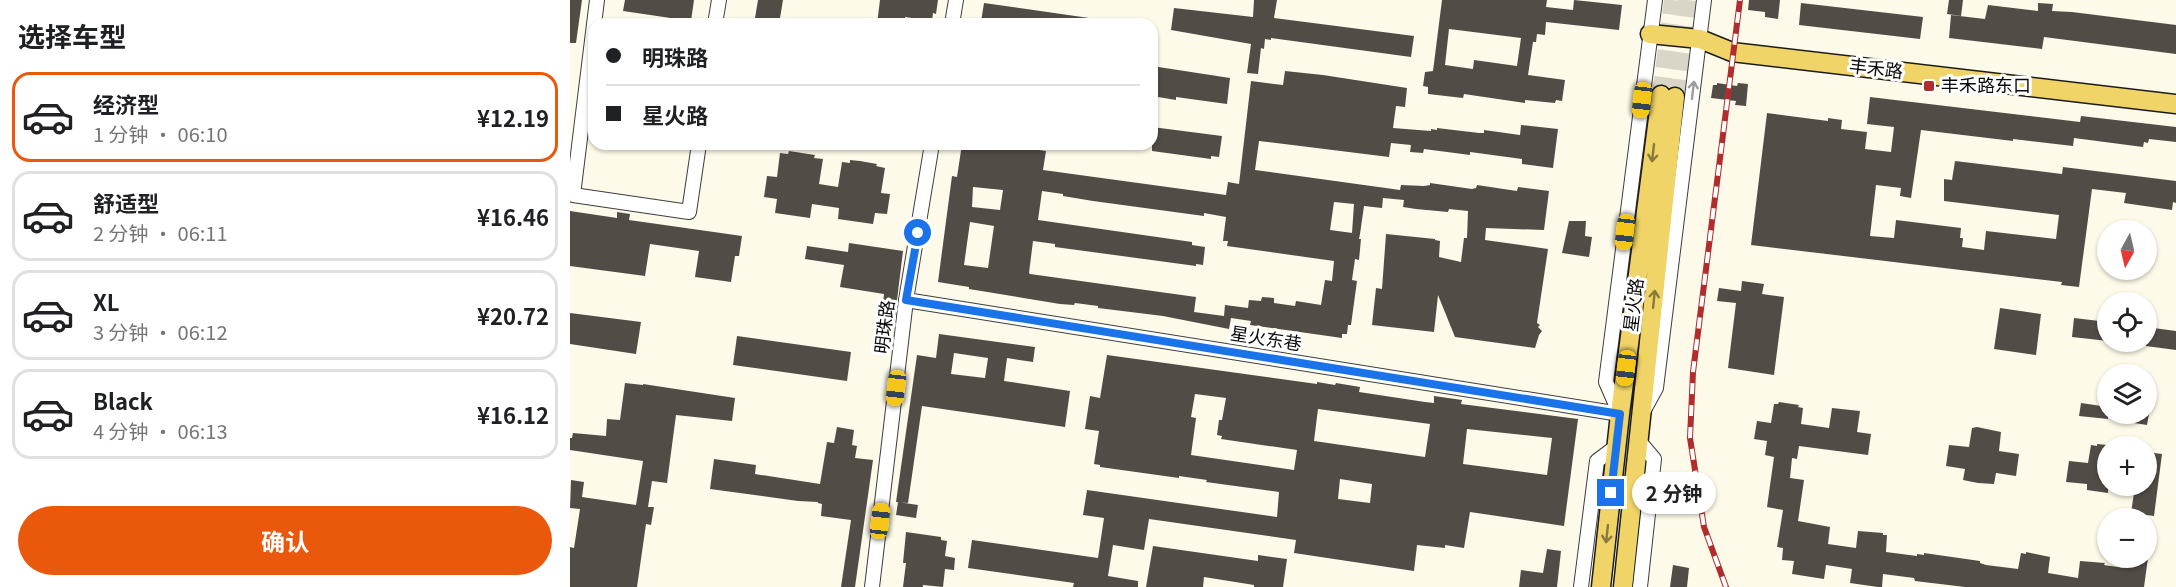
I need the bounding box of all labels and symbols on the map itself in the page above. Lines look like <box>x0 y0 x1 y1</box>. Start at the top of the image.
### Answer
street label: 丰禾路 <box>1848 51 1905 83</box>
place label: 丰禾路东口 <box>1941 71 2031 97</box>
marker: 丰禾路东口 <box>1922 79 1936 93</box>
one-way arrow <box>1688 80 1699 100</box>
car <box>1631 81 1653 119</box>
one-way arrow <box>1648 142 1659 162</box>
car <box>1614 213 1636 251</box>
route start <box>904 219 931 246</box>
north arrow <box>2097 220 2157 280</box>
street label: 星火路 <box>1616 276 1648 333</box>
one-way arrow <box>1648 290 1659 310</box>
street label: 明珠路 <box>867 298 899 355</box>
street label: 星火东巷 <box>1229 319 1304 355</box>
car <box>1615 349 1637 387</box>
car <box>885 369 907 407</box>
callout: 2 分钟 <box>1632 472 1716 514</box>
route end <box>1597 479 1624 506</box>
car <box>869 502 891 540</box>
one-way arrow <box>1601 523 1612 543</box>

